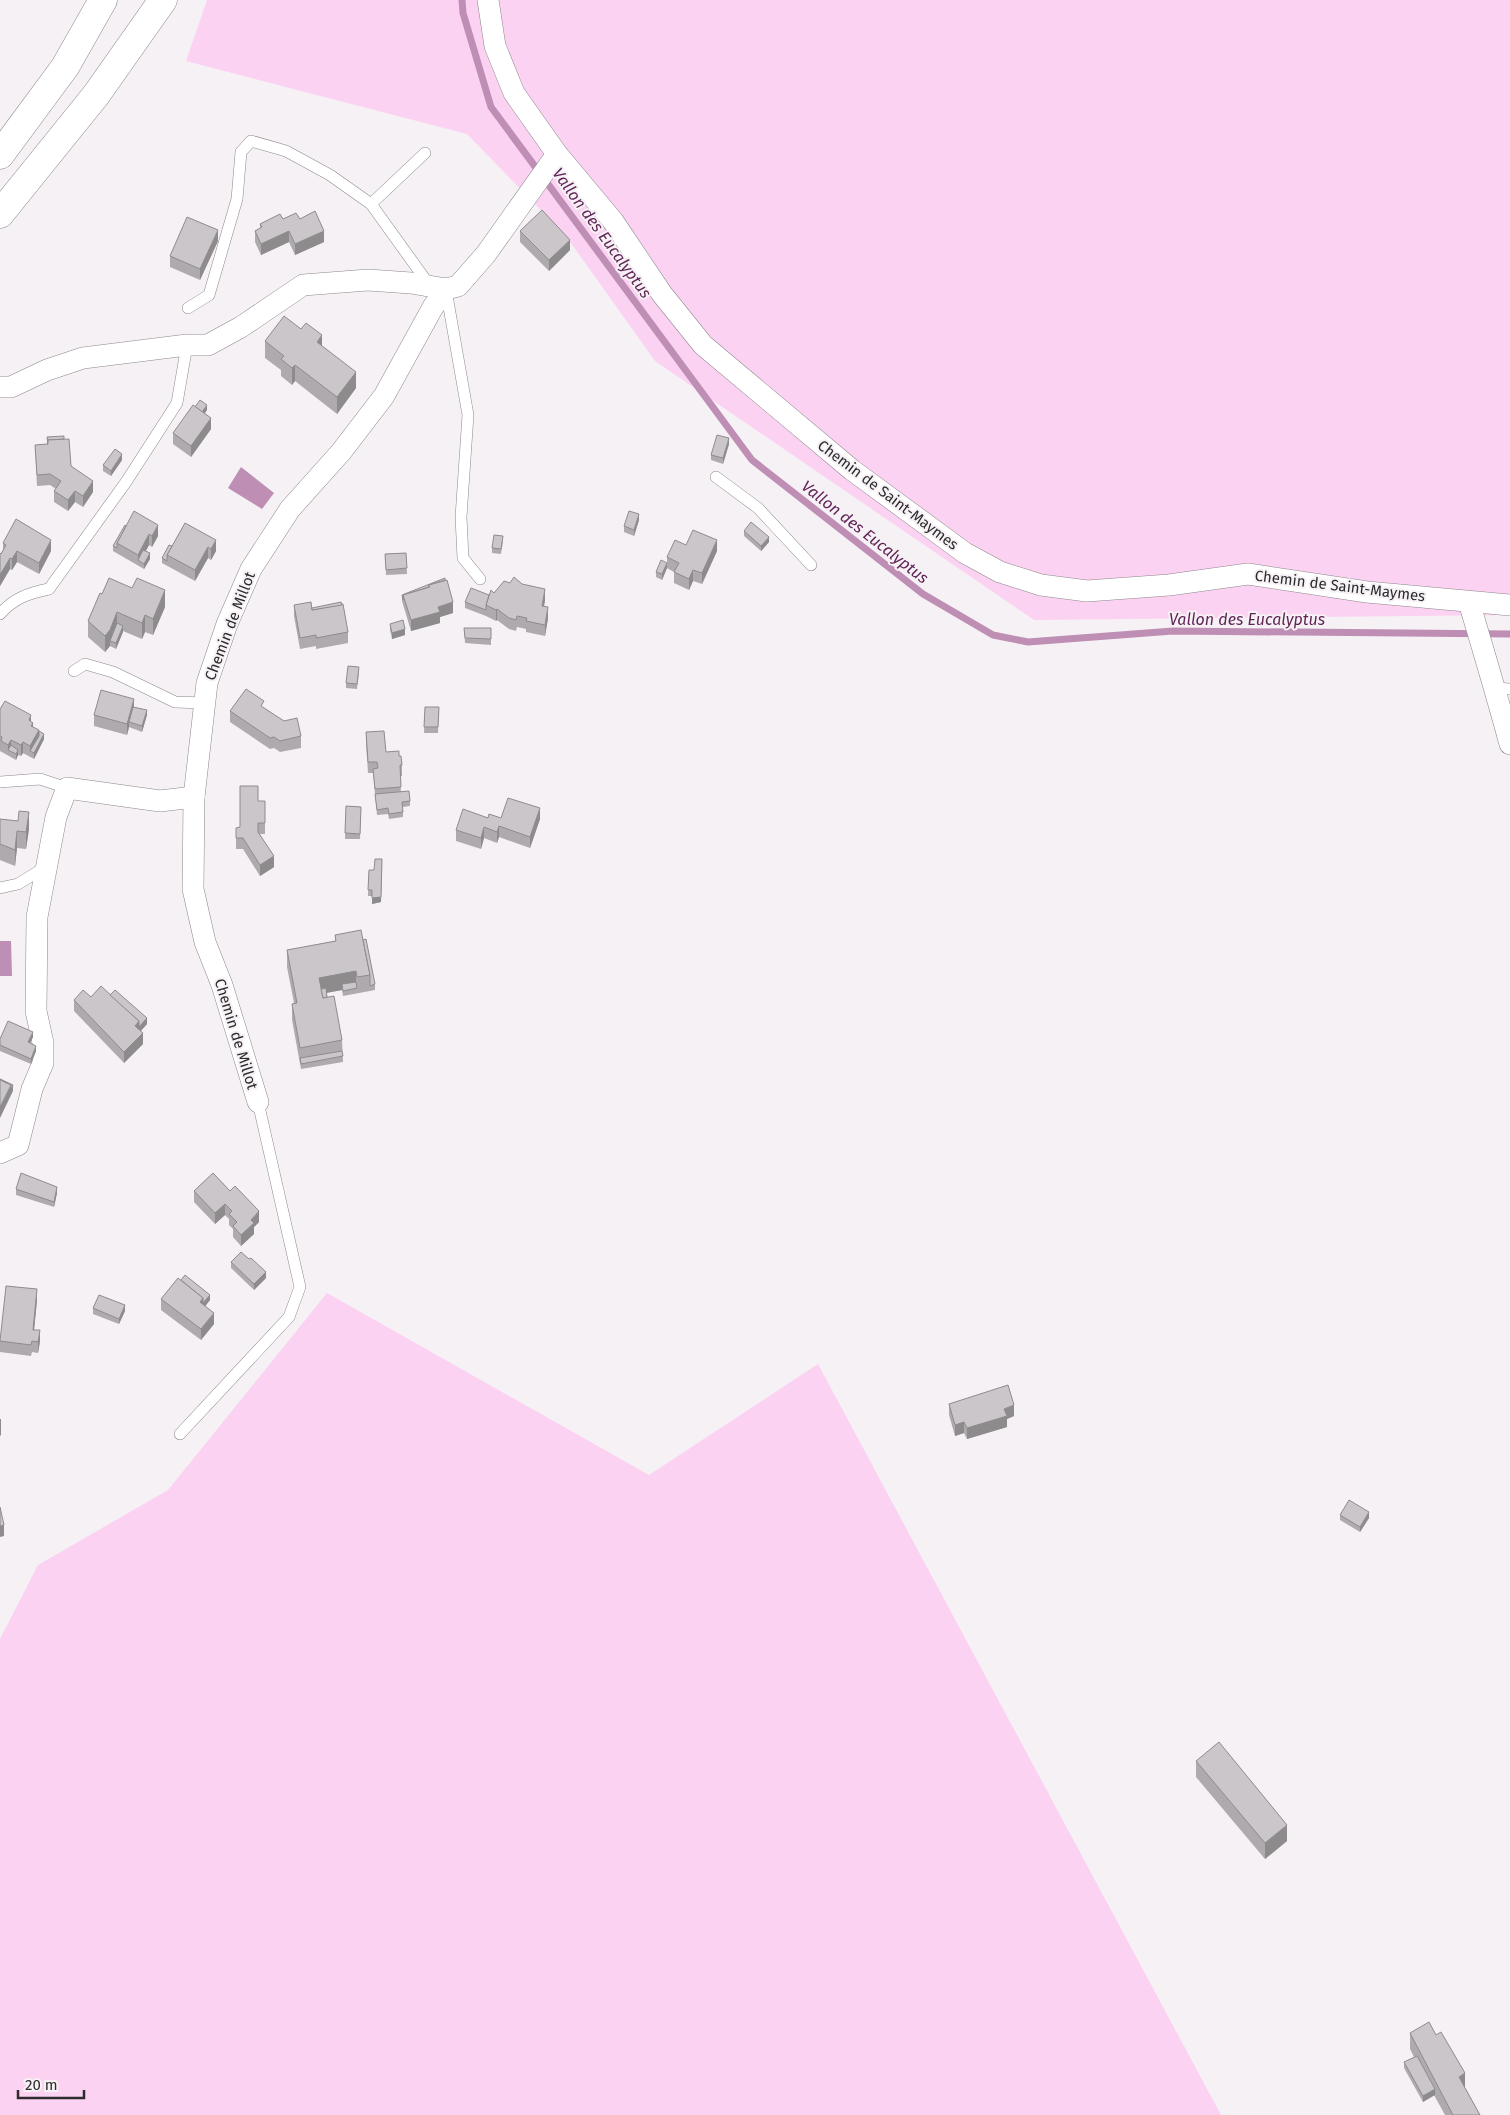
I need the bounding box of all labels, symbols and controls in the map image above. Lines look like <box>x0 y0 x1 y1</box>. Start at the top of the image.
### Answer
water label: Vallon des Eucalyptus <box>548 164 656 302</box>
street label: Chemin de Saint-Maymes <box>814 436 962 554</box>
water label: Vallon des Eucalyptus <box>798 476 932 588</box>
street label: Chemin de Saint-Maymes <box>1254 567 1426 605</box>
street label: Chemin de Millot <box>201 569 259 683</box>
water label: Vallon des Eucalyptus <box>1169 610 1325 629</box>
street label: Chemin de Millot <box>211 976 262 1092</box>
scale bar <box>18 2068 84 2100</box>
text: 20 m <box>25 2076 58 2094</box>

